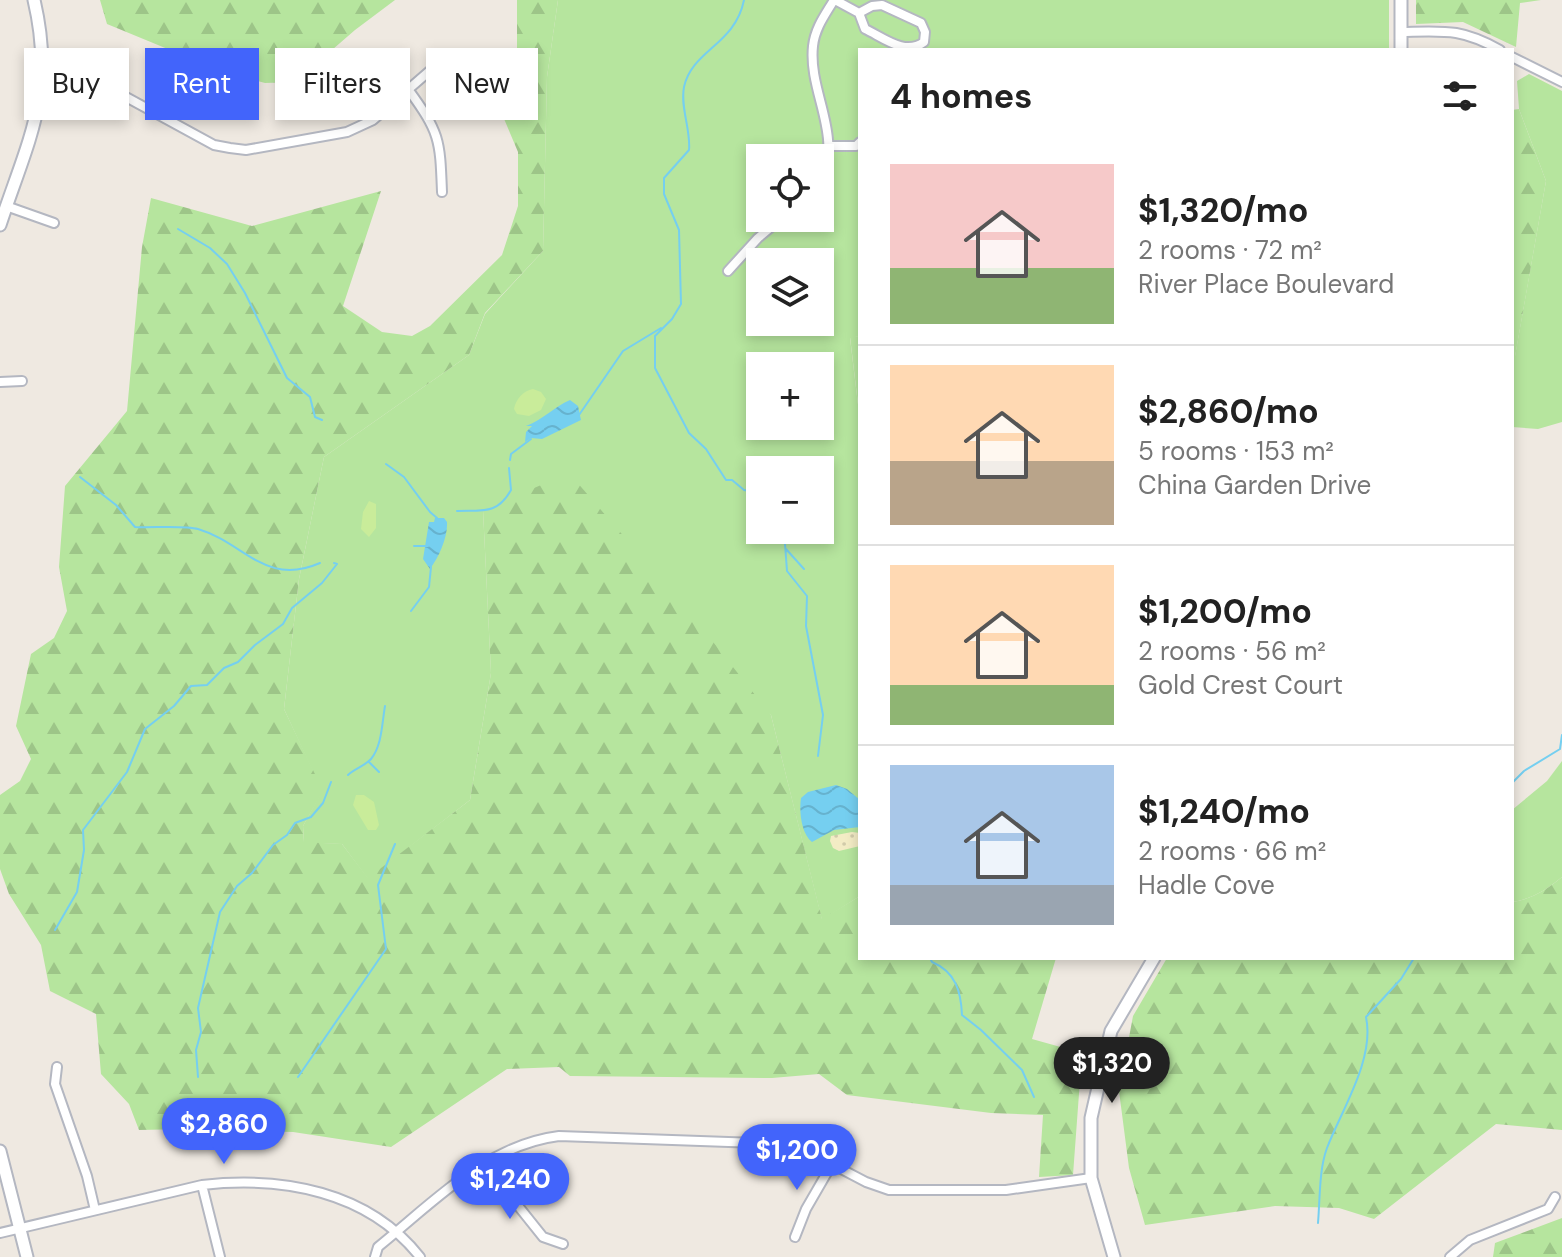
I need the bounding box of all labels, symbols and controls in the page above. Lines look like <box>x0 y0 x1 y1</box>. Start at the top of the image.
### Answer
chip: Buy <box>24 48 129 120</box>
chip: Rent <box>145 48 259 120</box>
chip: Filters <box>275 48 410 120</box>
chip: New <box>426 48 538 120</box>
text: 4 homes <box>890 74 1032 119</box>
icon: filters <box>1438 74 1482 118</box>
map controls <box>746 144 834 544</box>
button: locate <box>746 144 834 232</box>
text: $1,320/mo <box>1138 188 1308 233</box>
icon: home <box>954 196 1050 292</box>
text: 2 rooms · 72 m² <box>1138 233 1322 267</box>
button: layers <box>746 248 834 336</box>
text: River Place Boulevard <box>1138 267 1394 301</box>
button: + <box>746 352 834 440</box>
text: $2,860/mo <box>1138 389 1319 434</box>
icon: home <box>954 397 1050 493</box>
text: 5 rooms · 153 m² <box>1138 434 1334 468</box>
button: − <box>746 456 834 544</box>
text: China Garden Drive <box>1138 468 1371 502</box>
text: $1,200/mo <box>1138 589 1312 634</box>
icon: home <box>954 597 1050 693</box>
text: 2 rooms · 56 m² <box>1138 634 1326 668</box>
text: Gold Crest Court <box>1138 668 1343 702</box>
text: $1,240/mo <box>1138 789 1310 834</box>
icon: home <box>954 797 1050 893</box>
text: 2 rooms · 66 m² <box>1138 834 1326 868</box>
text: Hadle Cove <box>1138 868 1275 902</box>
pin: $1,320 <box>1047 1037 1177 1105</box>
text: $1,320 <box>1072 1046 1152 1080</box>
pin: $2,860 <box>159 1098 289 1166</box>
text: $2,860 <box>180 1107 268 1141</box>
pin: $1,200 <box>732 1124 862 1192</box>
text: $1,200 <box>755 1133 839 1167</box>
pin: $1,240 <box>445 1153 575 1221</box>
text: $1,240 <box>469 1162 551 1196</box>

